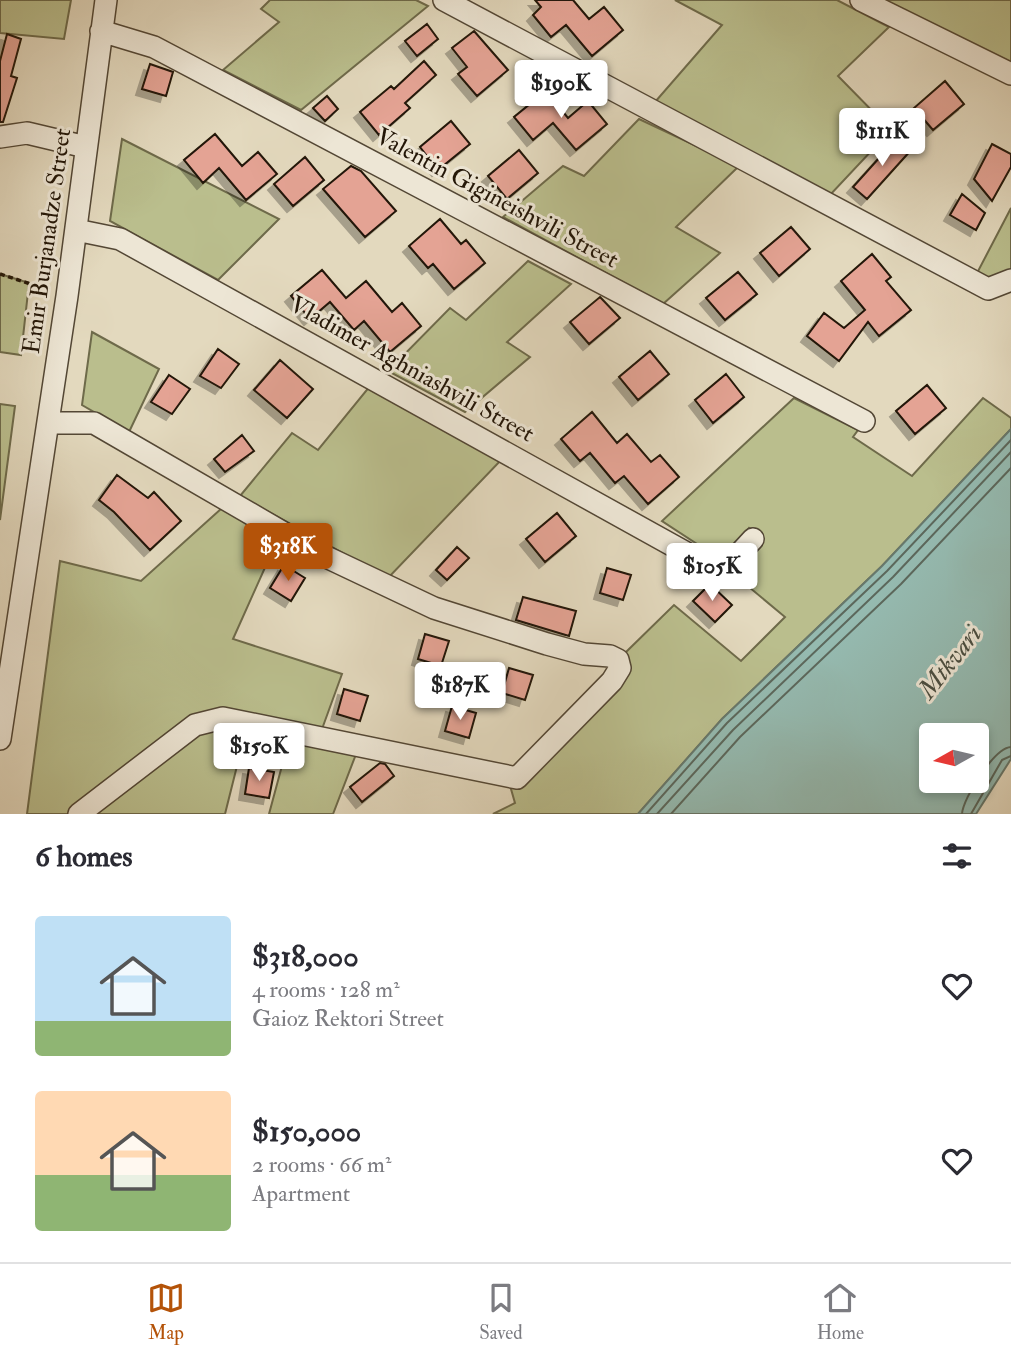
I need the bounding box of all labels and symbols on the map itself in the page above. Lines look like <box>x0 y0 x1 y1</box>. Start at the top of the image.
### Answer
pin: $190K <box>512 60 610 120</box>
pin: $111K <box>833 108 931 168</box>
street label: Valentin Gigineishvili Street <box>370 121 624 275</box>
street label: Emir Burjanadze Street <box>16 126 78 356</box>
street label: Vladimer Aghniashvili Street <box>284 289 540 449</box>
pin: $318K <box>239 524 337 583</box>
pin: $105K <box>663 544 761 603</box>
water label: Mtkvari <box>910 619 989 707</box>
pin: $187K <box>411 662 509 722</box>
north arrow <box>919 723 989 793</box>
pin: $150K <box>210 724 308 783</box>

